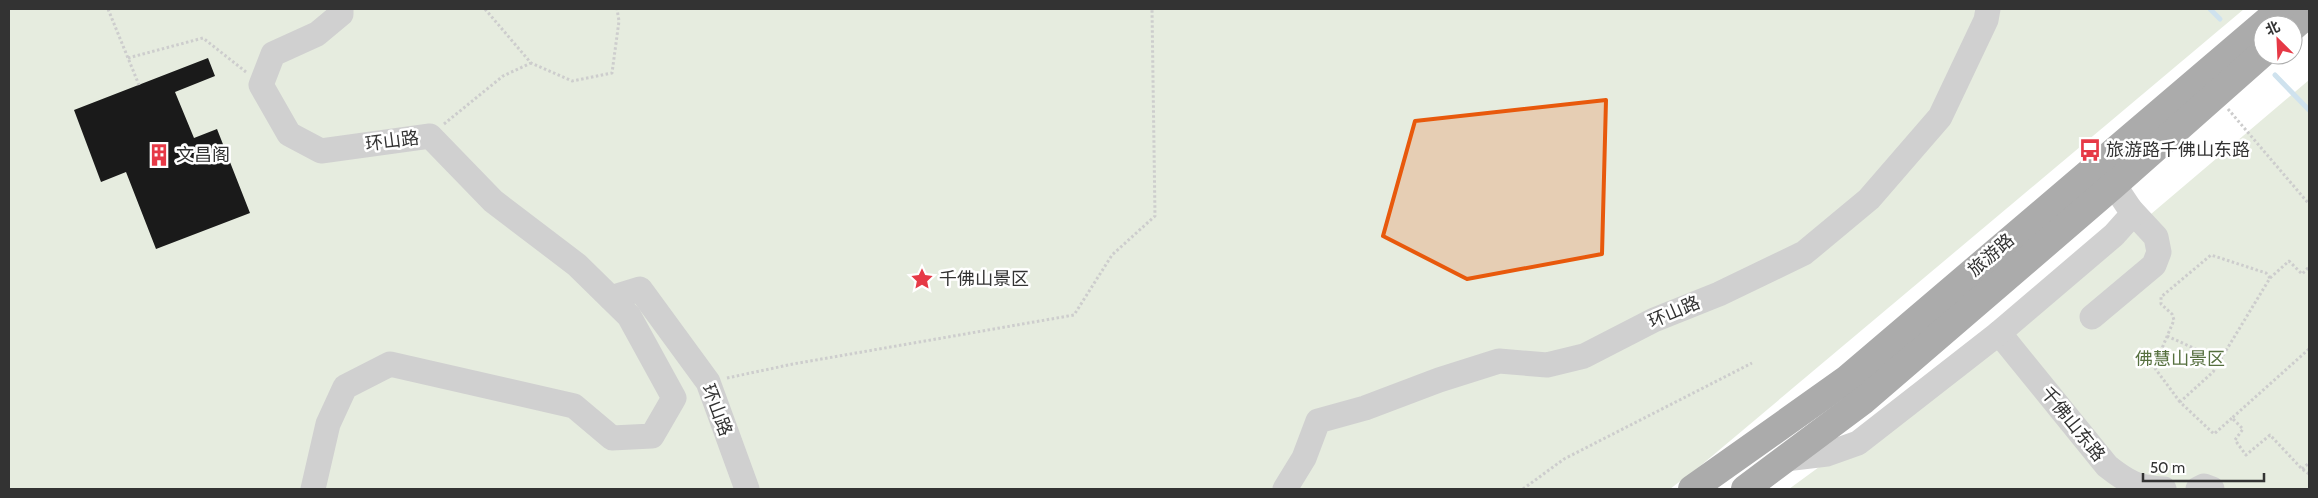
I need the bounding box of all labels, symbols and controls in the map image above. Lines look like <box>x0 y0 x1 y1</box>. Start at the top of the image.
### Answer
north arrow <box>2253 15 2303 65</box>
text: 北 <box>2263 17 2283 39</box>
street label: 环山路 <box>364 127 420 155</box>
bus stop icon: 旅游路千佛山东路 <box>2077 137 2103 163</box>
place label: 旅游路千佛山东路 <box>2106 139 2250 161</box>
building icon: 文昌阁 <box>146 142 172 168</box>
place label: 文昌阁 <box>176 144 230 166</box>
street label: 旅游路 <box>1963 229 2019 281</box>
place icon: 千佛山景区 <box>909 266 935 292</box>
place label: 千佛山景区 <box>939 268 1029 290</box>
street label: 环山路 <box>1645 291 1703 333</box>
park label: 佛慧山景区 <box>2135 348 2225 370</box>
street label: 环山路 <box>697 381 737 439</box>
street label: 千佛山东路 <box>2036 382 2110 466</box>
scale bar <box>2143 450 2264 482</box>
text: 50 m <box>2150 459 2185 477</box>

